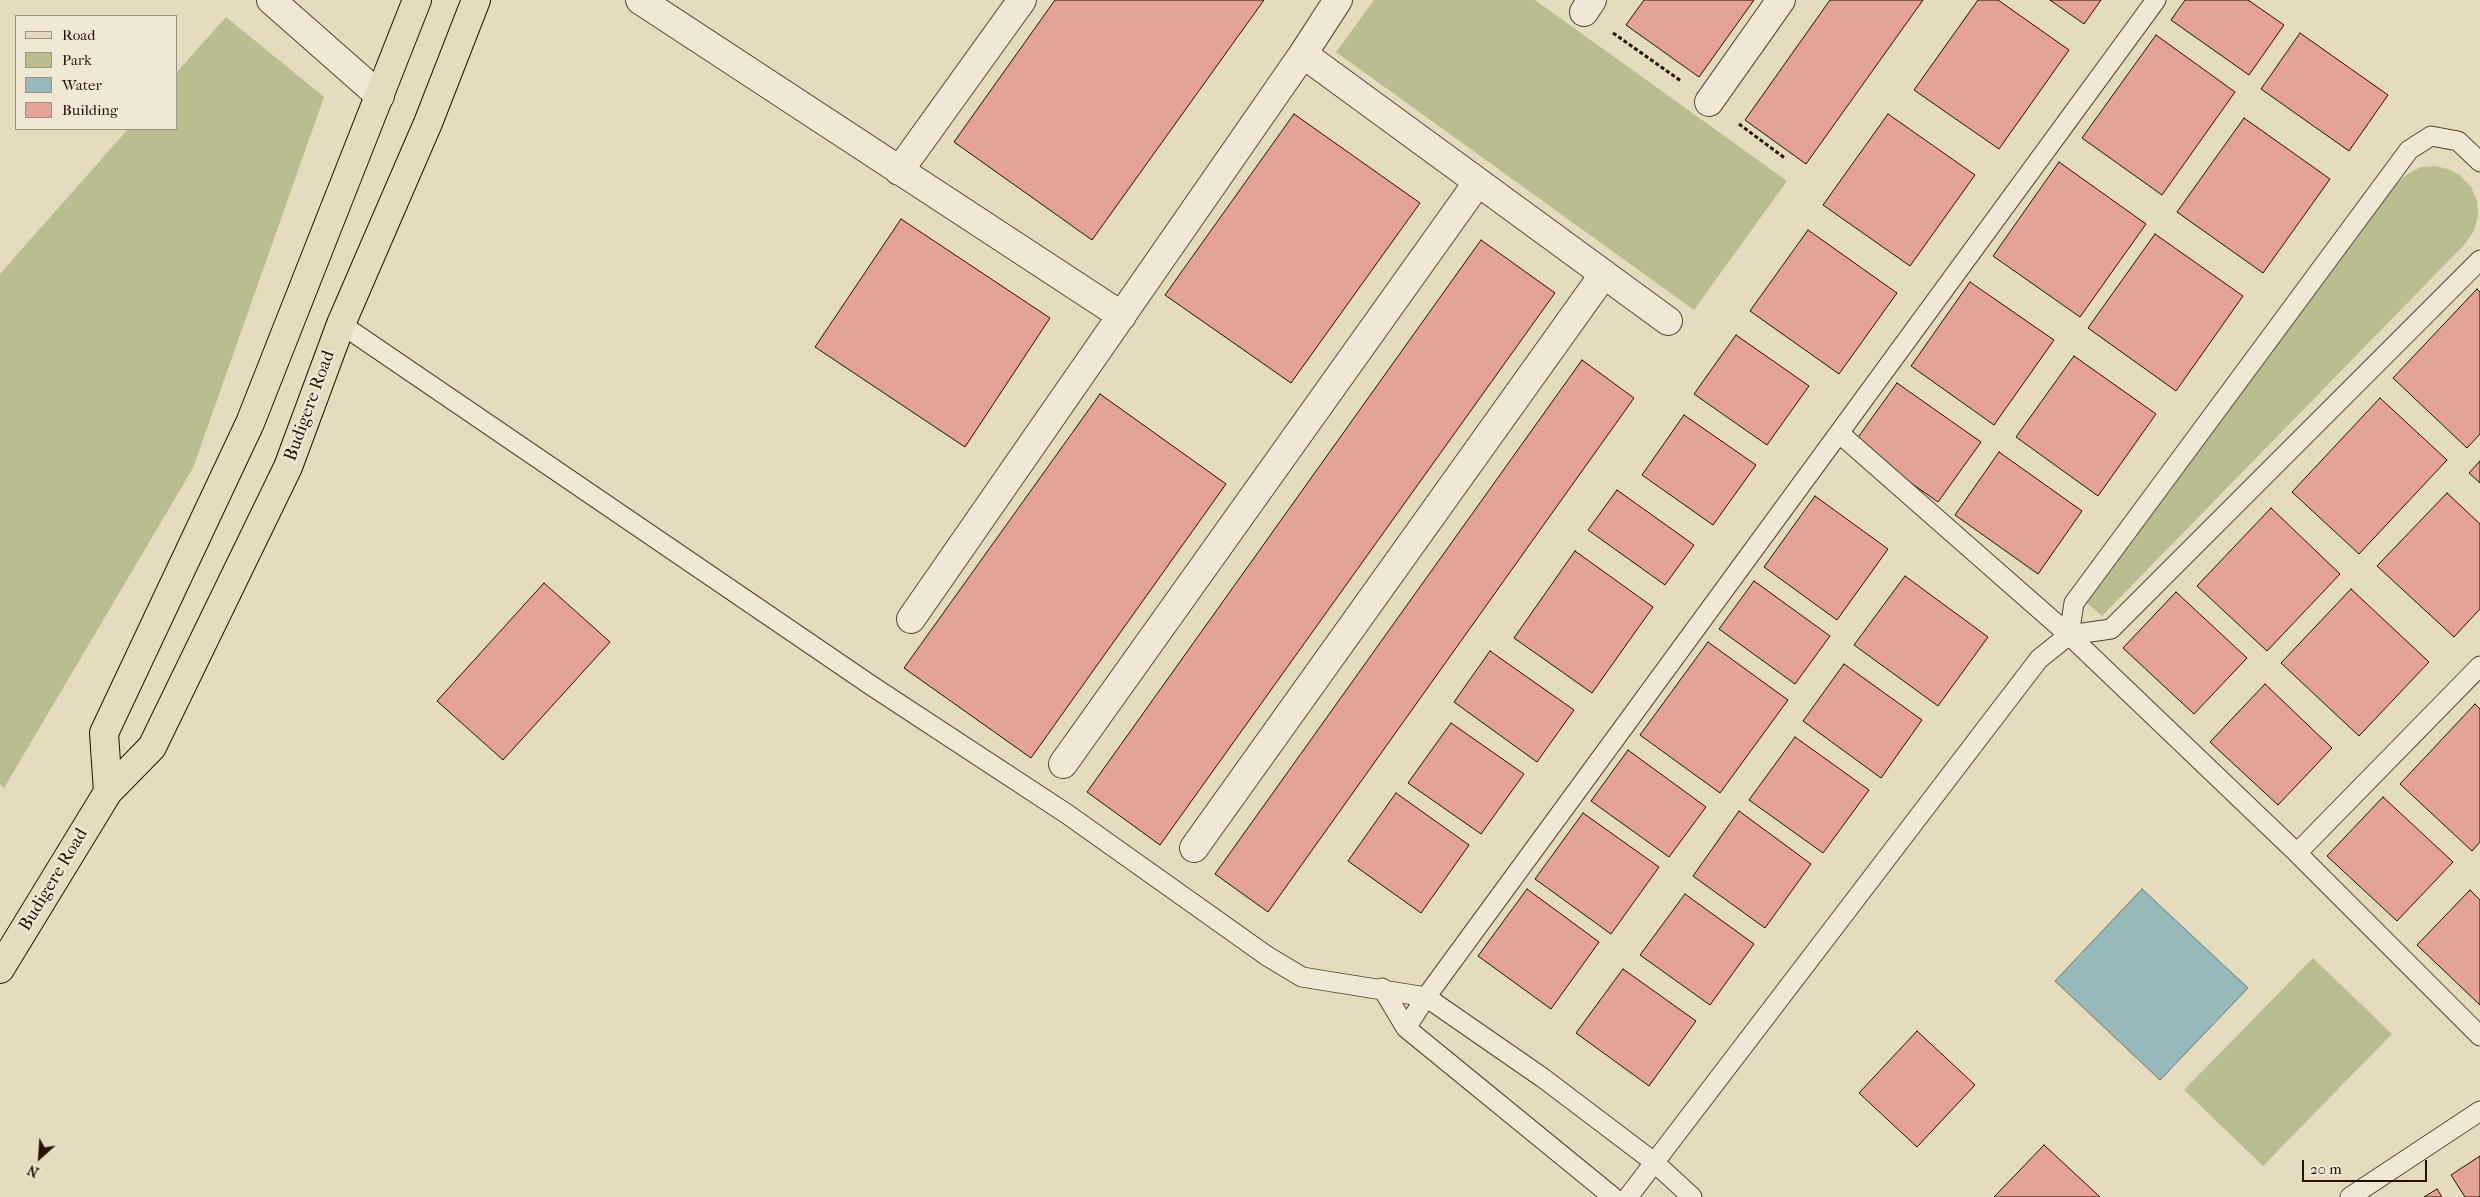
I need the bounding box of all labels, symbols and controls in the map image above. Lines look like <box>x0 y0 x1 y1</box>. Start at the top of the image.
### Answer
legend <box>15 15 178 130</box>
text: Road <box>62 26 95 44</box>
text: Park <box>62 51 92 69</box>
text: Water <box>62 76 102 94</box>
text: Building <box>62 101 118 119</box>
street label: Budigere Road <box>280 348 340 464</box>
street label: Budigere Road <box>15 825 93 935</box>
north arrow <box>15 1132 65 1182</box>
scale bar <box>2305 1150 2430 1182</box>
text: 20 m <box>2310 1160 2342 1178</box>
text: N <box>25 1161 42 1181</box>

